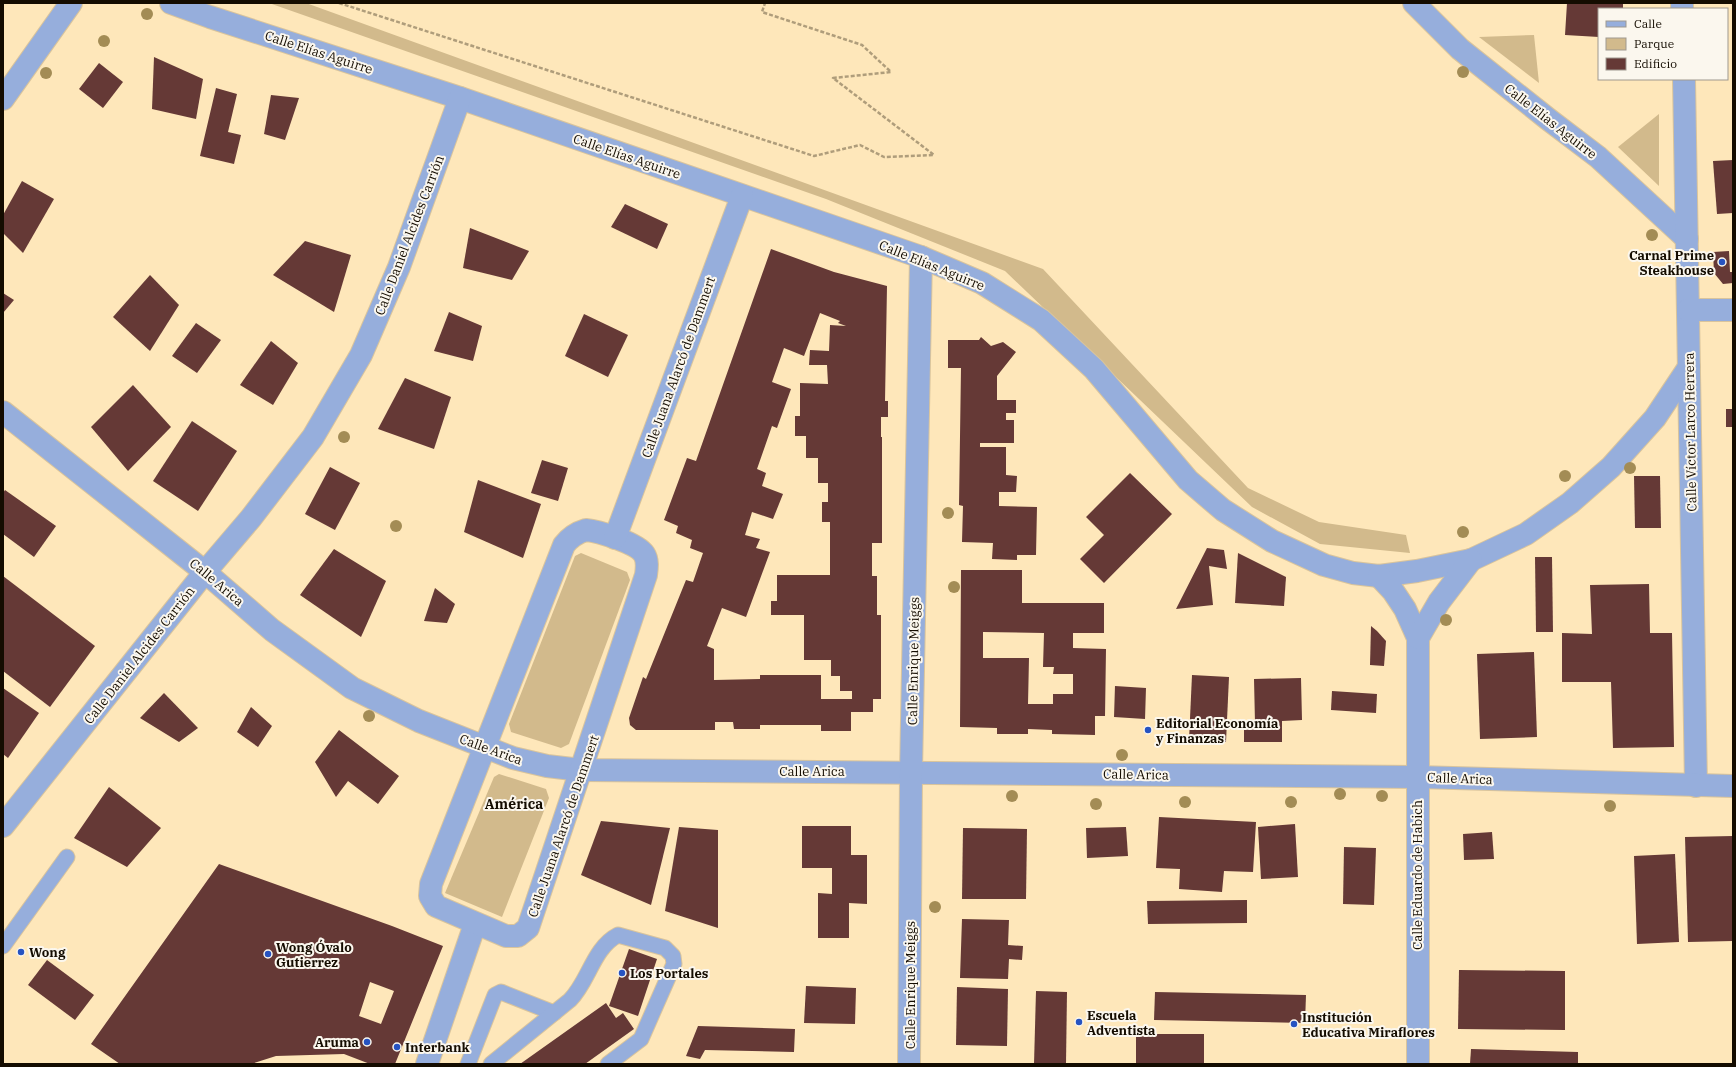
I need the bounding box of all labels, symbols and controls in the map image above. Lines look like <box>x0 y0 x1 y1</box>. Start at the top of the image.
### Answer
legend <box>1598 8 1728 80</box>
text: Calle <box>1634 16 1662 31</box>
street label: Calle Elías Aguirre <box>263 27 375 78</box>
text: Parque <box>1634 36 1674 51</box>
text: Edificio <box>1634 56 1677 71</box>
street label: Calle Elías Aguirre <box>1501 80 1600 163</box>
street label: Calle Elías Aguirre <box>571 130 683 183</box>
street label: Calle Daniel Alcides Carrión <box>371 153 448 318</box>
street label: Calle Elías Aguirre <box>876 236 987 294</box>
place label: Carnal Prime Steakhouse <box>1629 247 1714 279</box>
marker: Carnal Prime Steakhouse <box>1717 257 1727 267</box>
street label: Calle Juana Alarcó de Dammert <box>638 274 719 460</box>
street label: Calle Víctor Larco Herrera <box>1681 352 1700 512</box>
street label: Calle Arica <box>186 555 247 610</box>
street label: Calle Daniel Alcides Carrión <box>80 583 198 728</box>
street label: Calle Enrique Meiggs <box>904 597 923 725</box>
place label: Editorial Economía y Finanzas <box>1155 715 1279 747</box>
marker: Editorial Economía y Finanzas <box>1143 725 1153 735</box>
street label: Calle Arica <box>457 730 525 769</box>
street label: Calle Juana Alarcó de Dammert <box>524 732 603 919</box>
street label: Calle Arica <box>779 763 845 780</box>
street label: Calle Arica <box>1103 765 1169 784</box>
street label: Calle Arica <box>1427 769 1493 788</box>
district label: América <box>485 795 543 813</box>
street label: Calle Eduardo de Habich <box>1409 800 1426 950</box>
street label: Calle Enrique Meiggs <box>902 921 919 1049</box>
place label: Wong Óvalo Gutierrez <box>276 939 352 971</box>
place label: Wong <box>29 944 66 961</box>
marker: Wong <box>16 947 26 957</box>
marker: Wong Óvalo Gutierrez <box>263 949 273 959</box>
place label: Los Portales <box>630 965 709 982</box>
marker: Los Portales <box>617 968 627 978</box>
place label: Escuela Adventista <box>1087 1007 1156 1039</box>
place label: Institución Educativa Miraflores <box>1302 1009 1435 1041</box>
marker: Escuela Adventista <box>1074 1017 1084 1027</box>
marker: Institución Educativa Miraflores <box>1289 1019 1299 1029</box>
place label: Aruma <box>315 1034 360 1051</box>
marker: Aruma <box>362 1037 372 1047</box>
place label: Interbank <box>405 1039 471 1056</box>
marker: Interbank <box>392 1042 402 1052</box>

